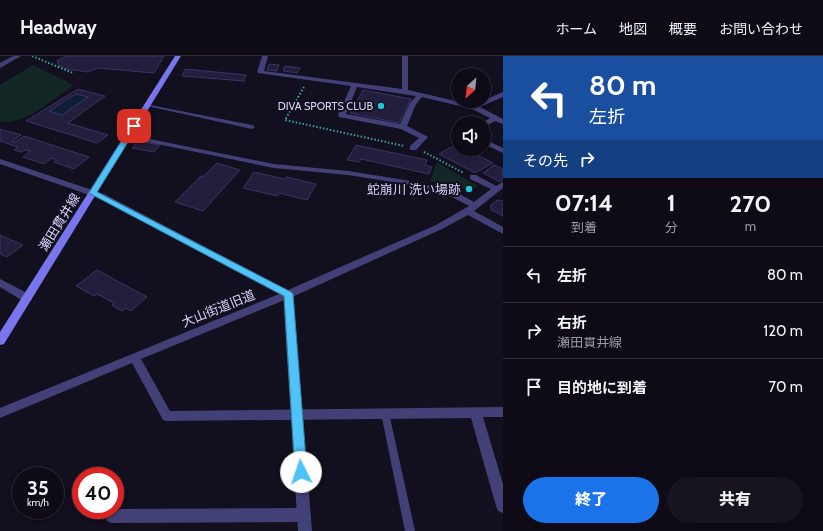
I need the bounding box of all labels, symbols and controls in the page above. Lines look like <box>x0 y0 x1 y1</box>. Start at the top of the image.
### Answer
text: Headway <box>20 16 97 39</box>
text: ホーム <box>555 20 597 38</box>
text: 地図 <box>619 20 647 38</box>
text: 概要 <box>669 20 697 38</box>
text: お問い合わせ <box>719 20 803 38</box>
north arrow <box>451 68 491 108</box>
map controls <box>451 68 491 156</box>
text: 80 m <box>589 68 656 102</box>
icon: left <box>523 72 575 124</box>
place label: DIVA SPORTS CLUB <box>278 99 373 113</box>
marker: DIVA SPORTS CLUB <box>376 101 386 111</box>
text: 左折 <box>589 106 625 128</box>
pin <box>117 109 151 143</box>
icon: arrive <box>123 115 145 137</box>
button: sound <box>451 116 491 156</box>
icon: right <box>576 148 598 170</box>
text: その先 <box>523 152 568 170</box>
place label: 蛇崩川 洗い場跡 <box>367 181 461 197</box>
marker: 蛇崩川 洗い場跡 <box>464 184 474 194</box>
text: 07:14 <box>555 188 613 217</box>
text: 1 <box>667 188 676 217</box>
text: 270 <box>730 189 771 218</box>
street label: 瀬田貫井線 <box>35 190 83 254</box>
text: m <box>745 218 756 234</box>
text: 到着 <box>571 219 597 235</box>
text: 分 <box>665 219 678 235</box>
icon: left <box>523 264 545 286</box>
text: 80 m <box>767 266 803 284</box>
text: 左折 <box>557 267 587 285</box>
street label: 大山街道旧道 <box>179 286 257 330</box>
text: 右折 <box>557 314 587 332</box>
icon: right <box>523 320 545 342</box>
text: 120 m <box>763 322 803 340</box>
text: 瀬田貫井線 <box>557 334 622 350</box>
icon: arrive <box>523 376 545 398</box>
text: 70 m <box>769 378 803 396</box>
text: 目的地に到着 <box>557 379 647 397</box>
position arrow <box>280 451 322 493</box>
speed limit sign: 40 <box>72 467 124 519</box>
text: 35 <box>27 476 49 500</box>
button: 終了 <box>523 477 659 523</box>
button: 共有 <box>667 477 803 523</box>
text: km/h <box>27 496 49 509</box>

